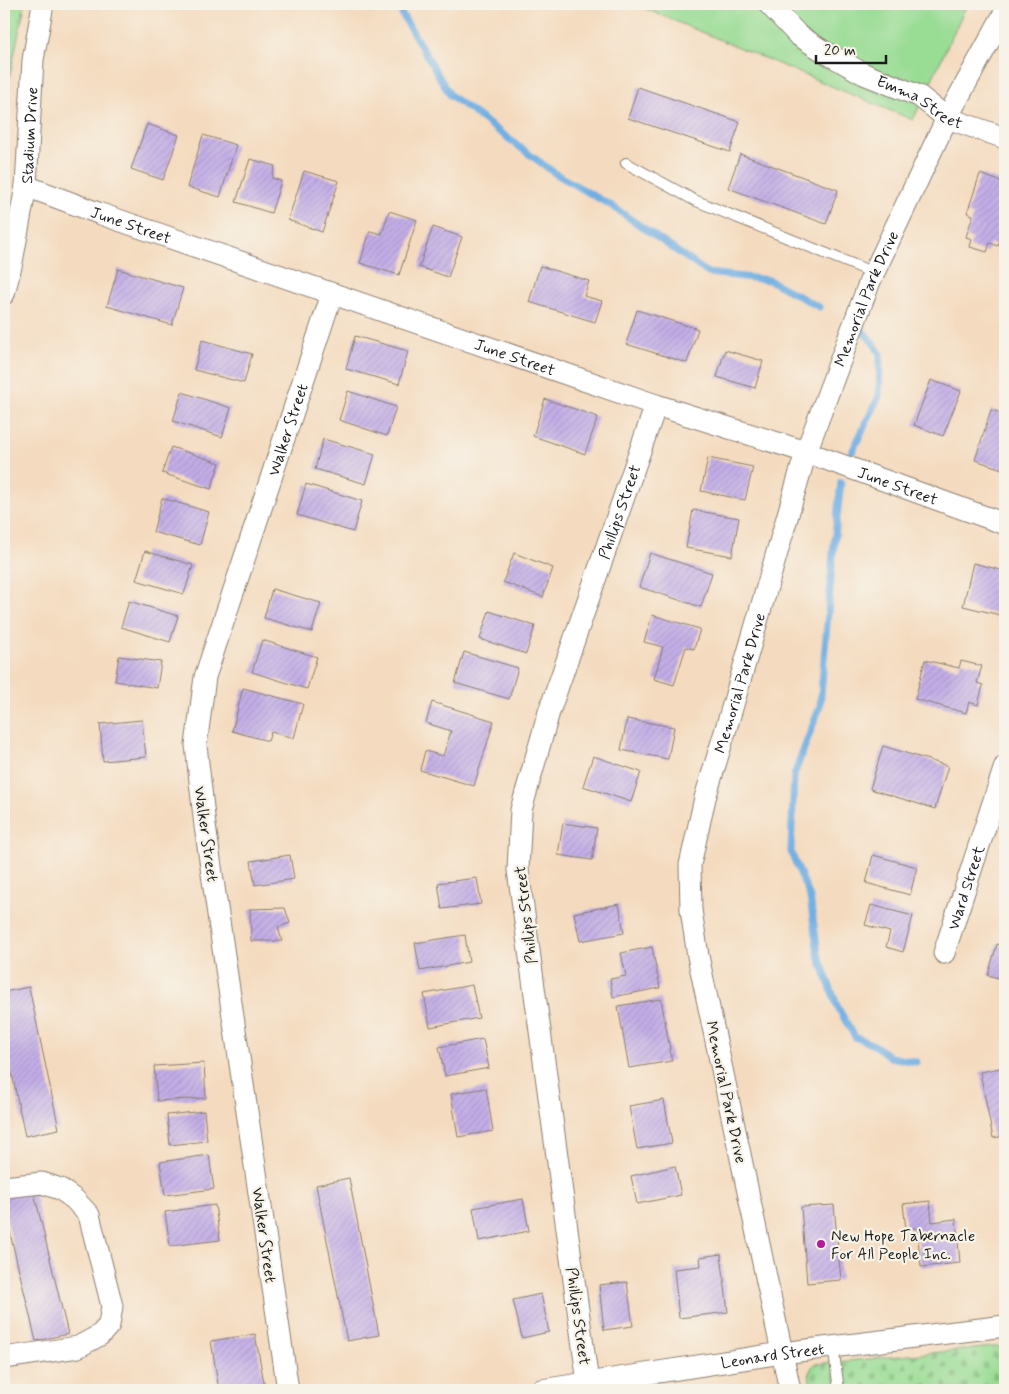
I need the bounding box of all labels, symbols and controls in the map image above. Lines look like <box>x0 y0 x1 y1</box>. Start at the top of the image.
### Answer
scale bar <box>816 32 886 64</box>
text: 20 m <box>824 41 856 61</box>
street label: Emma Street <box>873 71 965 135</box>
street label: Stadium Drive <box>17 86 43 184</box>
street label: June Street <box>87 202 174 250</box>
street label: Memorial Park Drive <box>830 228 904 370</box>
street label: June Street <box>471 334 558 382</box>
street label: Walker Street <box>263 381 314 479</box>
street label: Phillips Street <box>594 462 647 562</box>
street label: June Street <box>854 463 941 511</box>
street label: Memorial Park Drive <box>710 611 771 756</box>
street label: Walker Street <box>188 785 223 883</box>
street label: Ward Street <box>943 842 991 933</box>
street label: Phillips Street <box>510 864 543 965</box>
street label: Memorial Park Drive <box>700 1019 751 1165</box>
street label: Walker Street <box>246 1186 281 1284</box>
place label: New Hope Tabernacle For All People Inc. <box>831 1226 975 1265</box>
marker: New Hope Tabernacle For All People Inc. <box>815 1238 827 1250</box>
street label: Phillips Street <box>560 1266 595 1367</box>
street label: Leonard Street <box>719 1339 825 1374</box>

